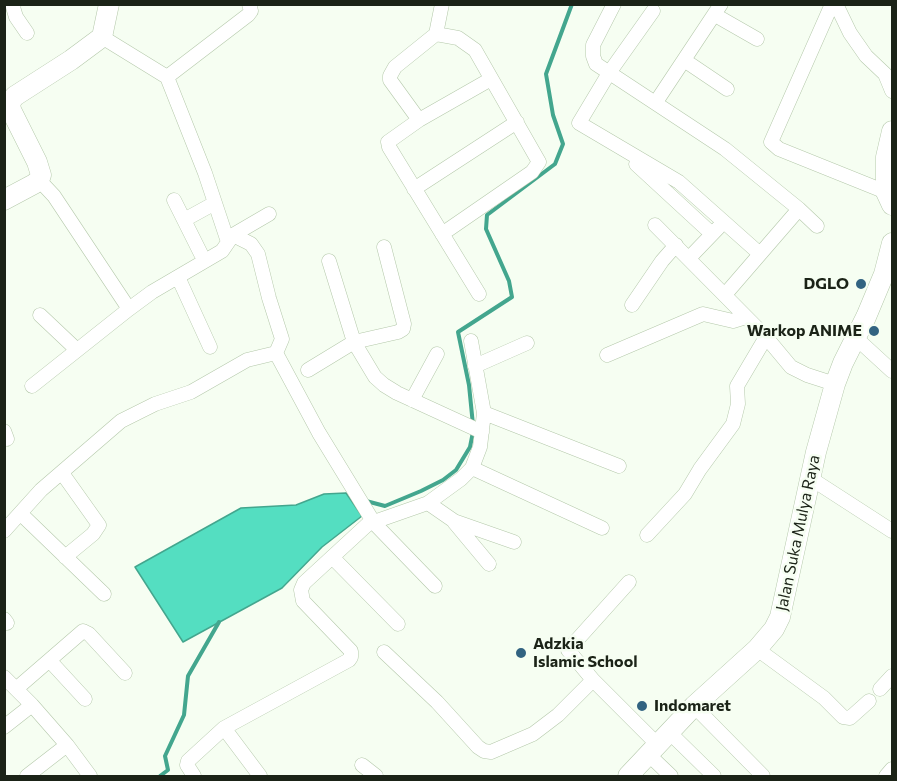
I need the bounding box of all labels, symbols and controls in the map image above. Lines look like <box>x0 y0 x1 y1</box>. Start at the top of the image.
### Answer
place label: DGLO <box>804 274 849 294</box>
marker: DGLO <box>854 277 868 291</box>
place label: Warkop ANIME <box>747 321 862 341</box>
marker: Warkop ANIME <box>867 324 881 338</box>
street label: Jalan Suka Mulya Raya <box>772 453 824 613</box>
place label: Adzkia Islamic School <box>533 634 638 672</box>
marker: Adzkia Islamic School <box>514 646 528 660</box>
place label: Indomaret <box>654 696 731 716</box>
marker: Indomaret <box>635 699 649 713</box>

